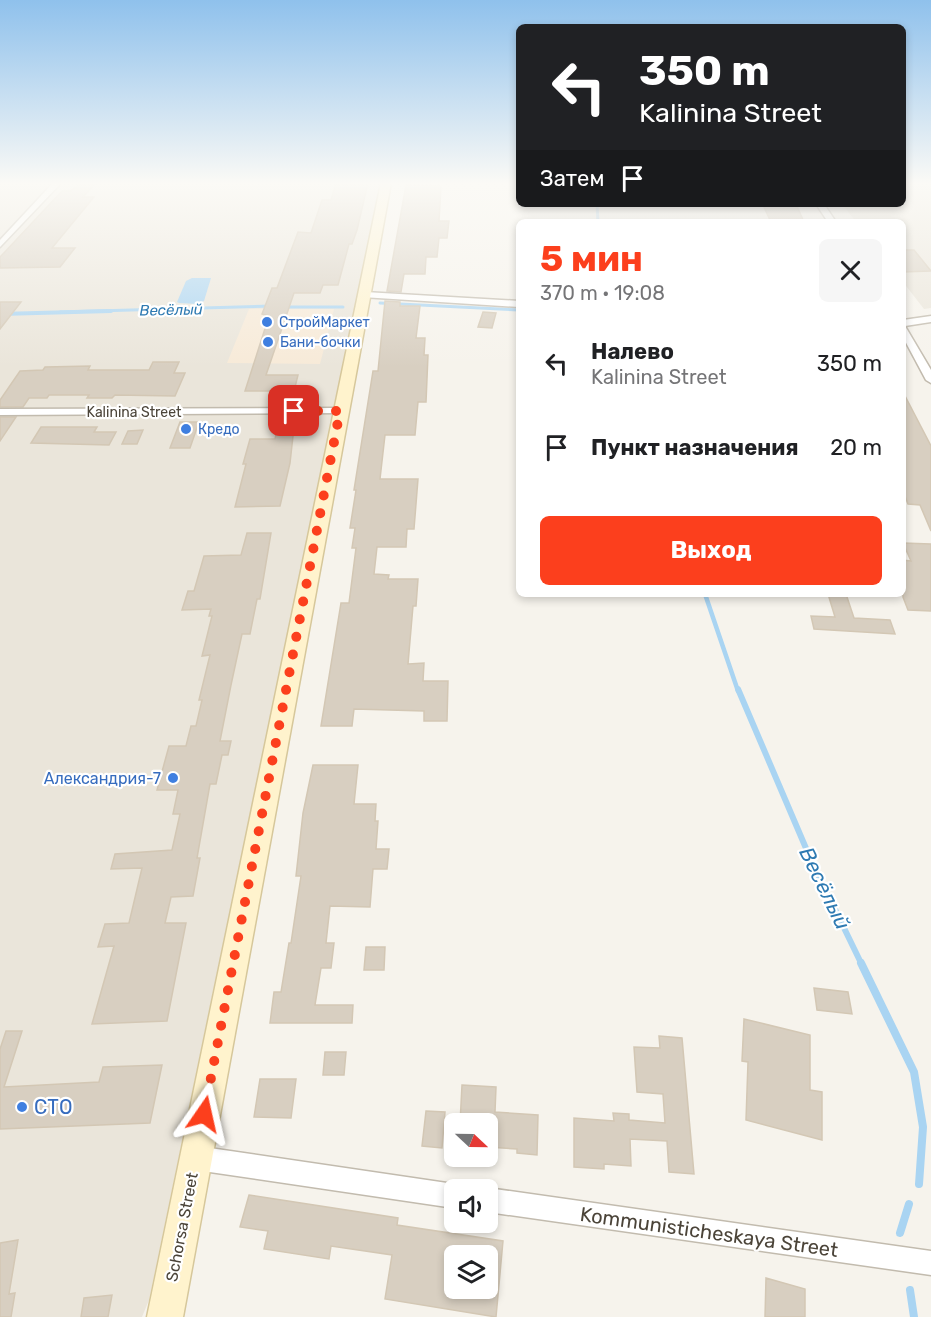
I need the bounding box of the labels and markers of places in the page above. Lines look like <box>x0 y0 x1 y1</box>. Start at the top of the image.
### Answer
place label: СтройМаркет <box>279 314 370 331</box>
marker: СтройМаркет <box>260 315 274 329</box>
place label: Бани-бочки <box>280 334 360 351</box>
marker: Бани-бочки <box>261 335 275 349</box>
pin <box>268 385 319 436</box>
place label: Кредо <box>198 421 240 438</box>
marker: Кредо <box>179 422 193 436</box>
place label: Александрия-7 <box>44 769 161 788</box>
marker: Александрия-7 <box>166 771 180 785</box>
place label: СТО <box>34 1095 72 1119</box>
marker: СТО <box>15 1100 29 1114</box>

